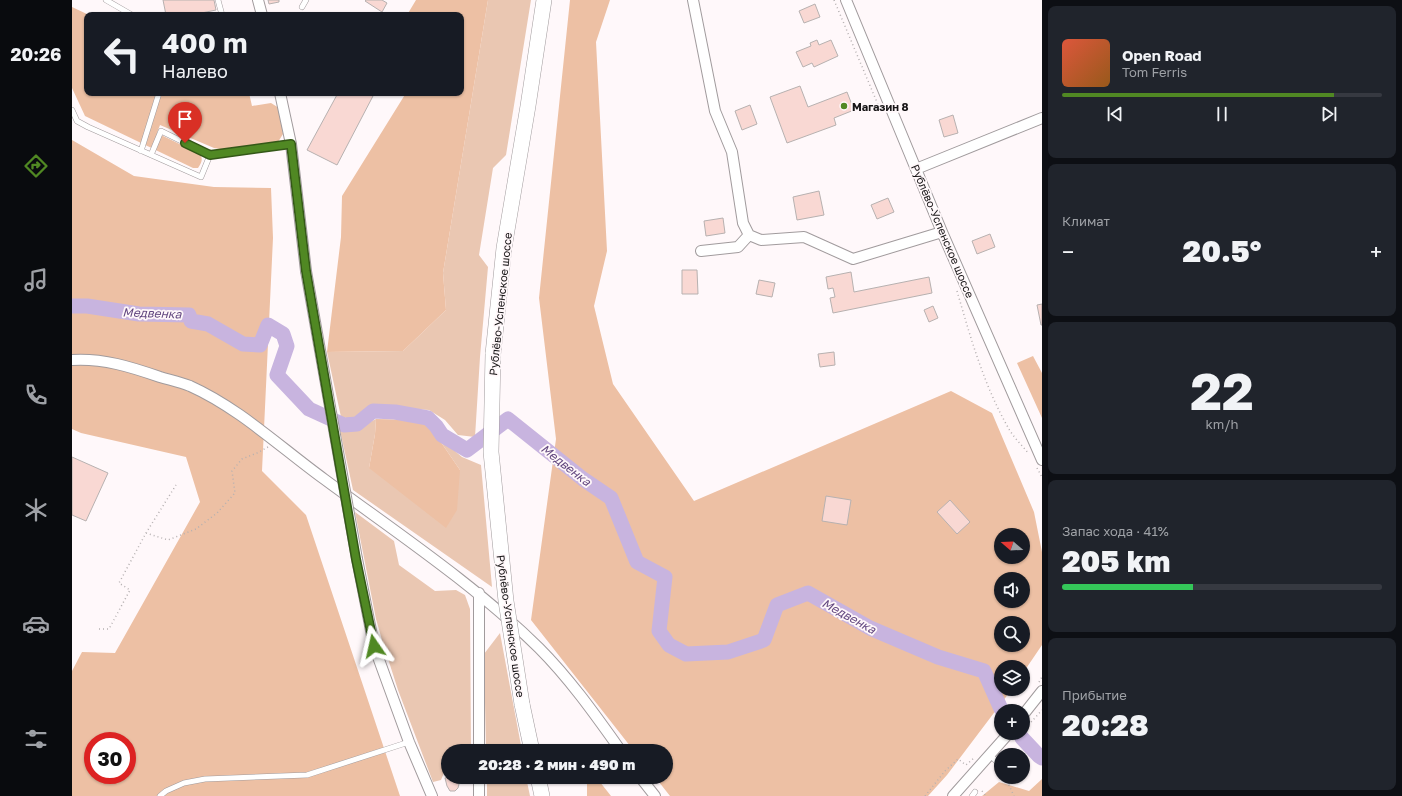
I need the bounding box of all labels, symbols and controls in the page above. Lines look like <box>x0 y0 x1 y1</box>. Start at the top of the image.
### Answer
text: 400 m <box>162 26 247 59</box>
icon: left <box>96 28 148 80</box>
text: 20:26 <box>11 43 61 65</box>
text: Open Road <box>1122 46 1202 64</box>
text: Налево <box>162 60 228 82</box>
text: Tom Ferris <box>1122 64 1187 80</box>
place label: Магазин 8 <box>852 100 909 113</box>
marker: Магазин 8 <box>839 101 849 111</box>
pin <box>168 102 202 143</box>
icon: previous <box>1104 103 1126 125</box>
icon: pause <box>1211 103 1233 125</box>
icon: next <box>1318 103 1340 125</box>
icon: arrive <box>174 108 196 130</box>
icon: directions <box>22 152 50 180</box>
street label: Рублёво-Успенское шоссе <box>909 162 977 300</box>
text: Климат <box>1062 213 1110 229</box>
street label: Рублёво-Успенское шоссе <box>486 232 514 376</box>
text: 20.5° <box>1183 233 1261 269</box>
text: − <box>1062 238 1074 265</box>
text: + <box>1370 238 1382 265</box>
icon: music <box>22 266 50 294</box>
water label: Медвенка <box>122 304 183 322</box>
text: 22 <box>1190 359 1254 421</box>
icon: phone <box>22 381 50 409</box>
text: km/h <box>1205 416 1239 432</box>
water label: Медвенка <box>538 441 595 490</box>
icon: climate <box>22 496 50 524</box>
text: Запас хода · 41% <box>1062 523 1169 539</box>
north arrow <box>994 528 1030 564</box>
map controls <box>994 528 1030 784</box>
text: 205 km <box>1062 543 1170 579</box>
street label: Рублёво-Успенское шоссе <box>495 554 527 698</box>
button: sound <box>994 572 1030 608</box>
water label: Медвенка <box>820 595 880 637</box>
icon: car <box>22 610 50 638</box>
button: search <box>994 616 1030 652</box>
position arrow <box>353 625 395 667</box>
button: layers <box>994 660 1030 696</box>
text: Прибытие <box>1062 687 1127 703</box>
button: + <box>994 704 1030 740</box>
text: 20:28 <box>1062 707 1149 743</box>
icon: filters <box>22 725 50 753</box>
speed limit sign: 30 <box>84 732 136 784</box>
button: − <box>994 748 1030 784</box>
text: 20:28 · 2 мин · 490 m <box>479 755 635 773</box>

